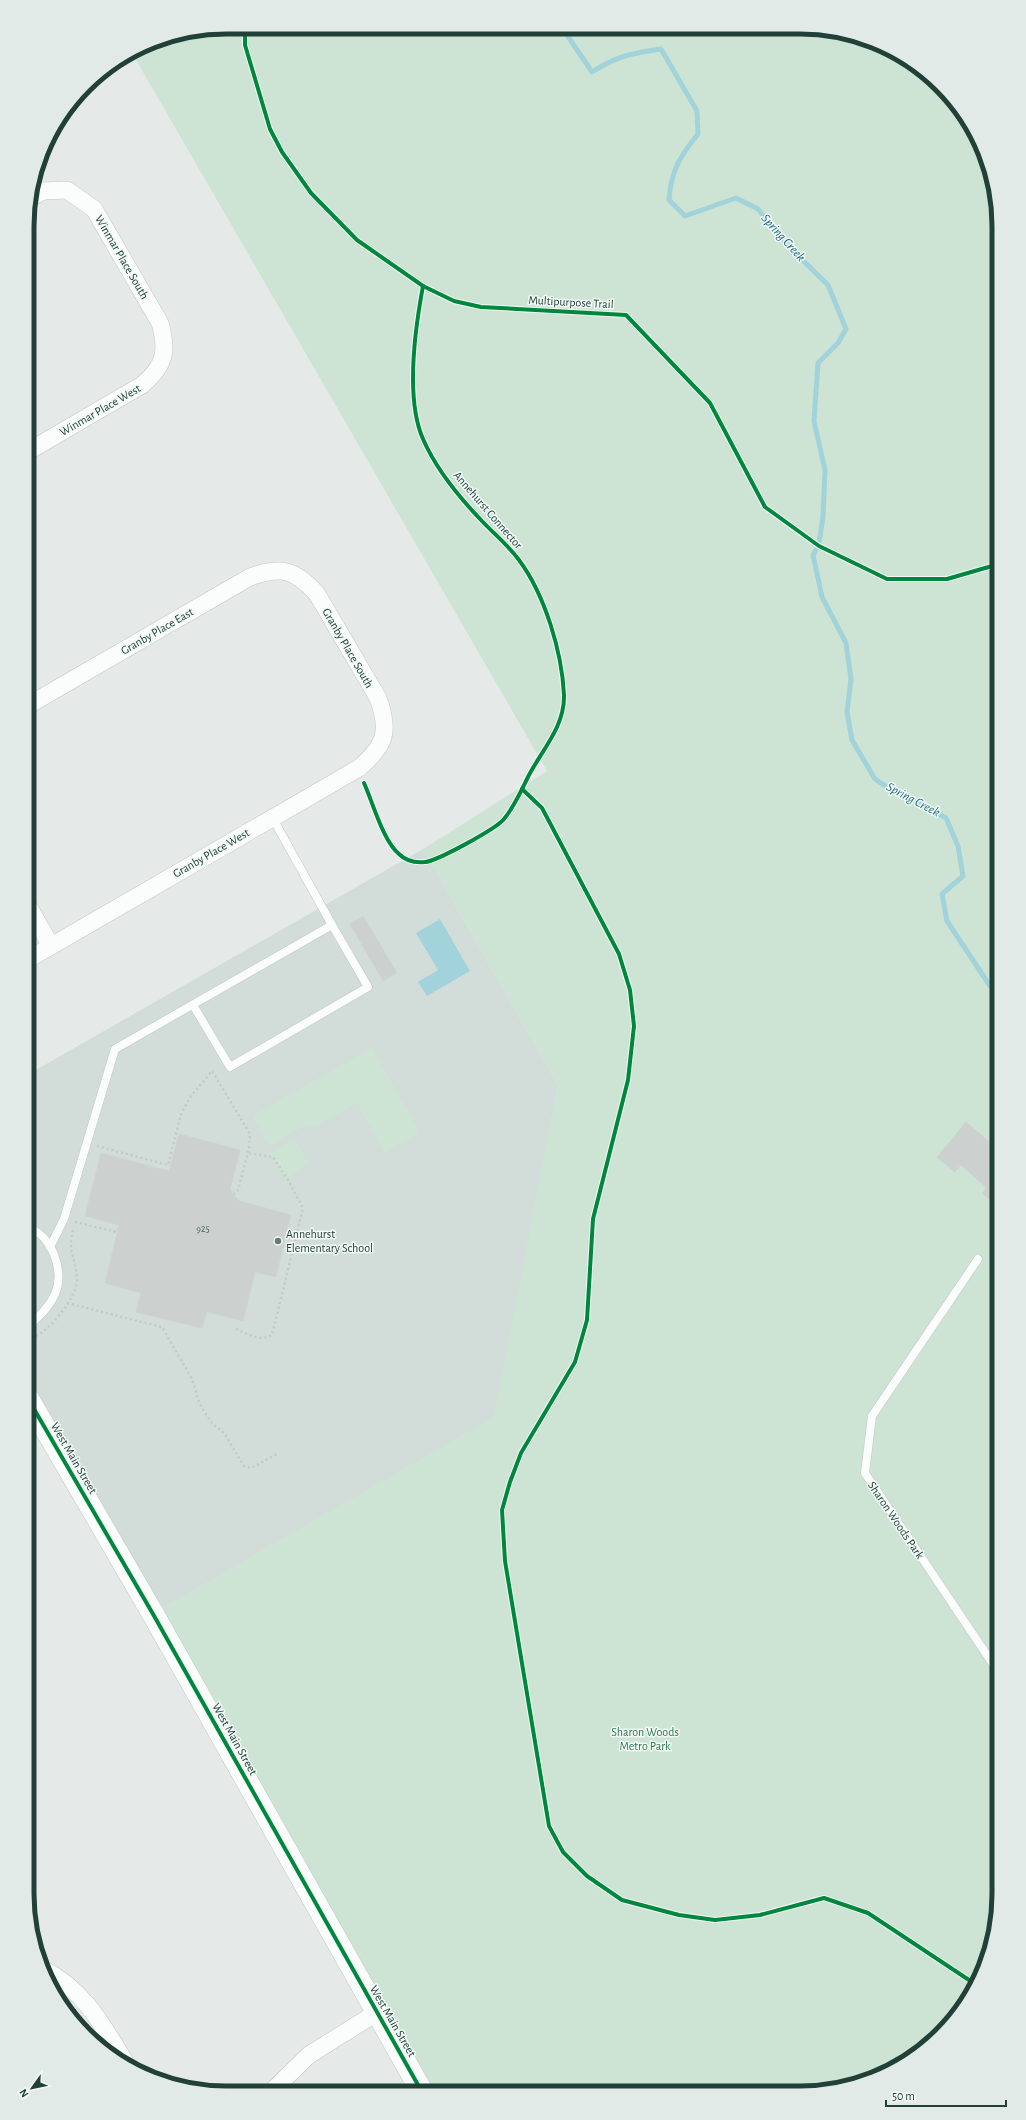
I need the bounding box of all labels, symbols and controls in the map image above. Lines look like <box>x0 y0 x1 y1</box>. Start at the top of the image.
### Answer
water label: Spring Creek <box>759 212 807 264</box>
street label: Winmar Place South <box>93 213 151 301</box>
street label: Multipurpose Trail <box>528 294 614 310</box>
street label: Winmar Place West <box>57 382 143 438</box>
street label: Annehurst Connector <box>451 469 525 551</box>
street label: Granby Place East <box>119 605 196 657</box>
street label: Granby Place South <box>319 606 376 690</box>
water label: Spring Creek <box>884 781 942 819</box>
street label: Granby Place West <box>171 826 252 881</box>
house number: 925 <box>196 1224 210 1234</box>
place label: Annehurst Elementary School <box>286 1228 373 1255</box>
marker: Annehurst Elementary School <box>273 1236 283 1246</box>
street label: West Main Street <box>49 1420 99 1496</box>
street label: Sharon Woods Park <box>866 1479 927 1561</box>
street label: West Main Street <box>210 1701 260 1777</box>
park label: Sharon Woods Metro Park <box>611 1726 679 1752</box>
street label: West Main Street <box>368 1983 418 2059</box>
north arrow <box>12 2068 52 2108</box>
scale bar <box>886 2082 1006 2108</box>
text: N <box>17 2087 31 2099</box>
text: 50 m <box>892 2090 915 2102</box>

